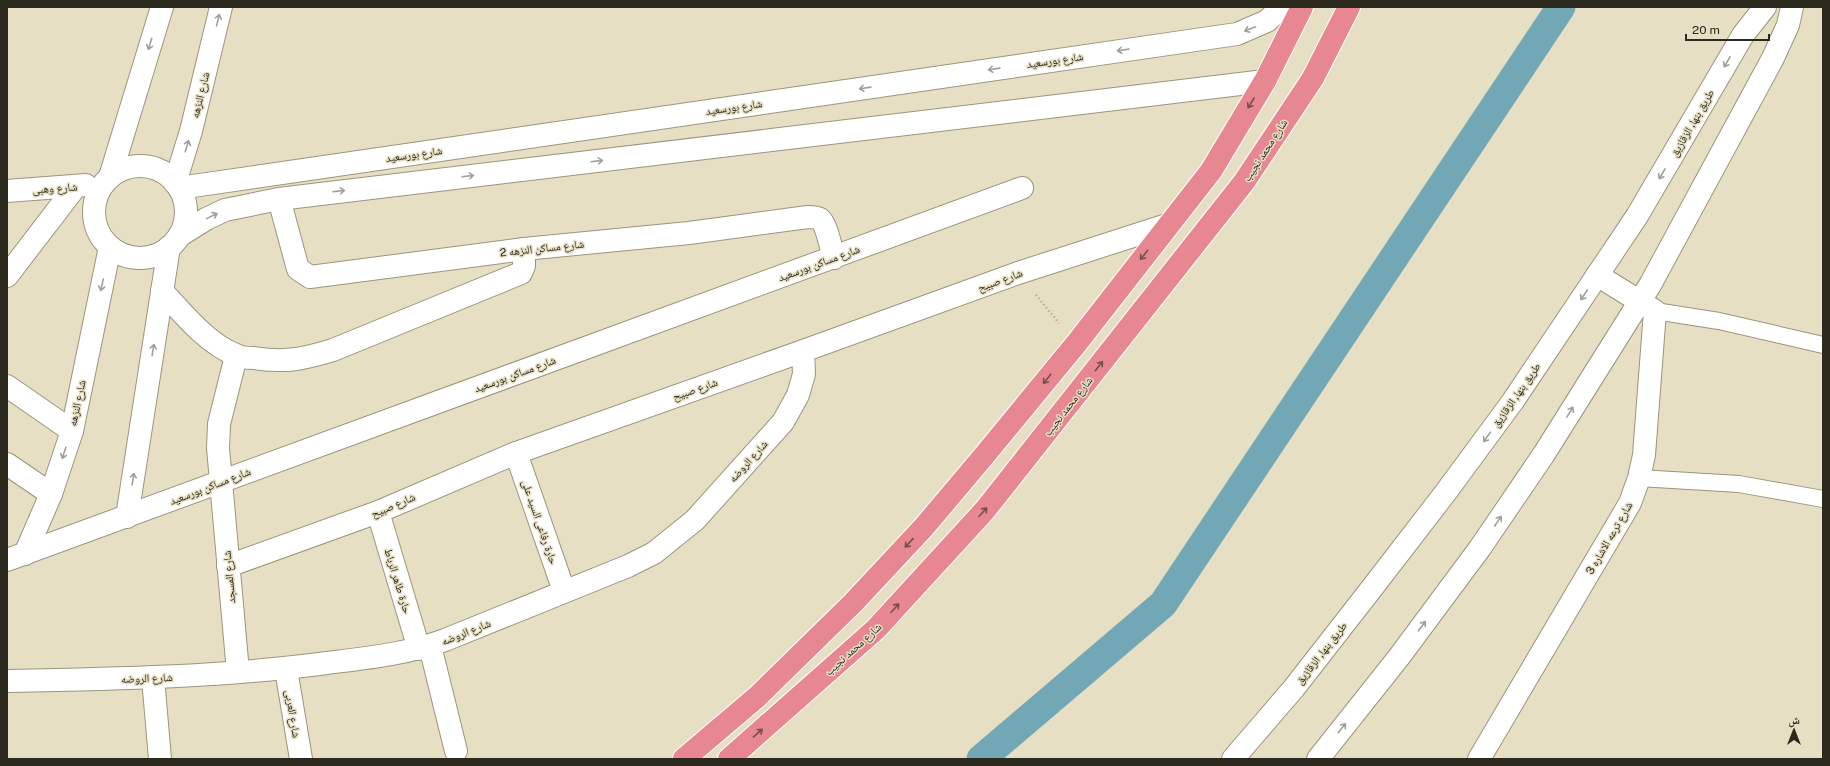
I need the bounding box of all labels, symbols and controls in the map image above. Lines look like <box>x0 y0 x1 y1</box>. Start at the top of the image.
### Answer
one-way arrow <box>215 13 223 26</box>
scale bar <box>1686 16 1769 42</box>
text: 20 m <box>1692 23 1720 37</box>
one-way arrow <box>1245 25 1257 33</box>
one-way arrow <box>146 38 153 51</box>
one-way arrow <box>1117 46 1130 54</box>
street label: شارع بورسعيد <box>1026 50 1084 71</box>
one-way arrow <box>1723 56 1731 68</box>
one-way arrow <box>988 65 1001 73</box>
street label: شارع النزهه <box>189 71 212 119</box>
one-way arrow <box>859 84 872 92</box>
street label: طريق بنها, الزقازيق <box>1668 87 1717 159</box>
street label: شارع بورسعيد <box>705 97 763 118</box>
one-way arrow <box>1247 97 1255 109</box>
street label: شارع محمد نجيب <box>1240 117 1290 184</box>
one-way arrow <box>184 140 191 153</box>
street label: شارع بورسعيد <box>385 144 443 165</box>
one-way arrow <box>590 157 603 164</box>
one-way arrow <box>1657 168 1665 180</box>
one-way arrow <box>461 172 474 180</box>
street label: شارع وهبى <box>32 180 78 197</box>
one-way arrow <box>332 188 345 195</box>
one-way arrow <box>206 212 218 219</box>
street label: شارع مساكن النزهه 2 <box>499 238 585 259</box>
street label: شارع مساكن بورسعيد <box>777 243 862 284</box>
one-way arrow <box>1140 250 1149 261</box>
street label: شارع صبيح <box>976 266 1024 295</box>
one-way arrow <box>98 278 106 291</box>
one-way arrow <box>1580 289 1588 300</box>
one-way arrow <box>149 344 157 357</box>
street label: شارع مساكن بورسعيد <box>473 354 558 395</box>
one-way arrow <box>1095 361 1103 372</box>
street label: طريق بنها, الزقازيق <box>1489 361 1543 430</box>
street label: شارع محمد نجيب <box>1041 374 1096 439</box>
one-way arrow <box>1042 374 1051 385</box>
street label: شارع صبيح <box>671 376 719 403</box>
street label: شارع النزهه <box>66 379 89 427</box>
one-way arrow <box>1566 407 1574 418</box>
one-way arrow <box>1482 431 1491 442</box>
street label: شارع الروضه <box>726 438 771 485</box>
one-way arrow <box>60 447 68 459</box>
street label: شارع مساكن بورسعيد <box>168 465 253 508</box>
one-way arrow <box>129 473 137 486</box>
street label: حارة رفاعى السيد على <box>519 478 560 566</box>
street label: شارع صبيح <box>369 490 417 521</box>
street label: شارع ترعه الاشاره 3 <box>1583 500 1635 577</box>
one-way arrow <box>979 507 988 517</box>
one-way arrow <box>1494 516 1502 527</box>
one-way arrow <box>904 538 913 548</box>
street label: حارة طاهر الرباط <box>382 547 414 615</box>
street label: شارع المسجد <box>221 550 238 604</box>
one-way arrow <box>891 603 900 613</box>
street label: شارع الروضه <box>440 617 493 648</box>
street label: طريق بنها, الزقازيق <box>1293 620 1350 687</box>
street label: شارع محمد نجيب <box>822 621 884 678</box>
one-way arrow <box>1418 621 1426 632</box>
street label: شارع الروضه <box>121 671 173 686</box>
street label: شارع العربى <box>282 689 303 739</box>
north arrow <box>1774 710 1814 750</box>
text: ش <box>1788 714 1800 728</box>
one-way arrow <box>1338 723 1346 734</box>
one-way arrow <box>753 729 764 738</box>

